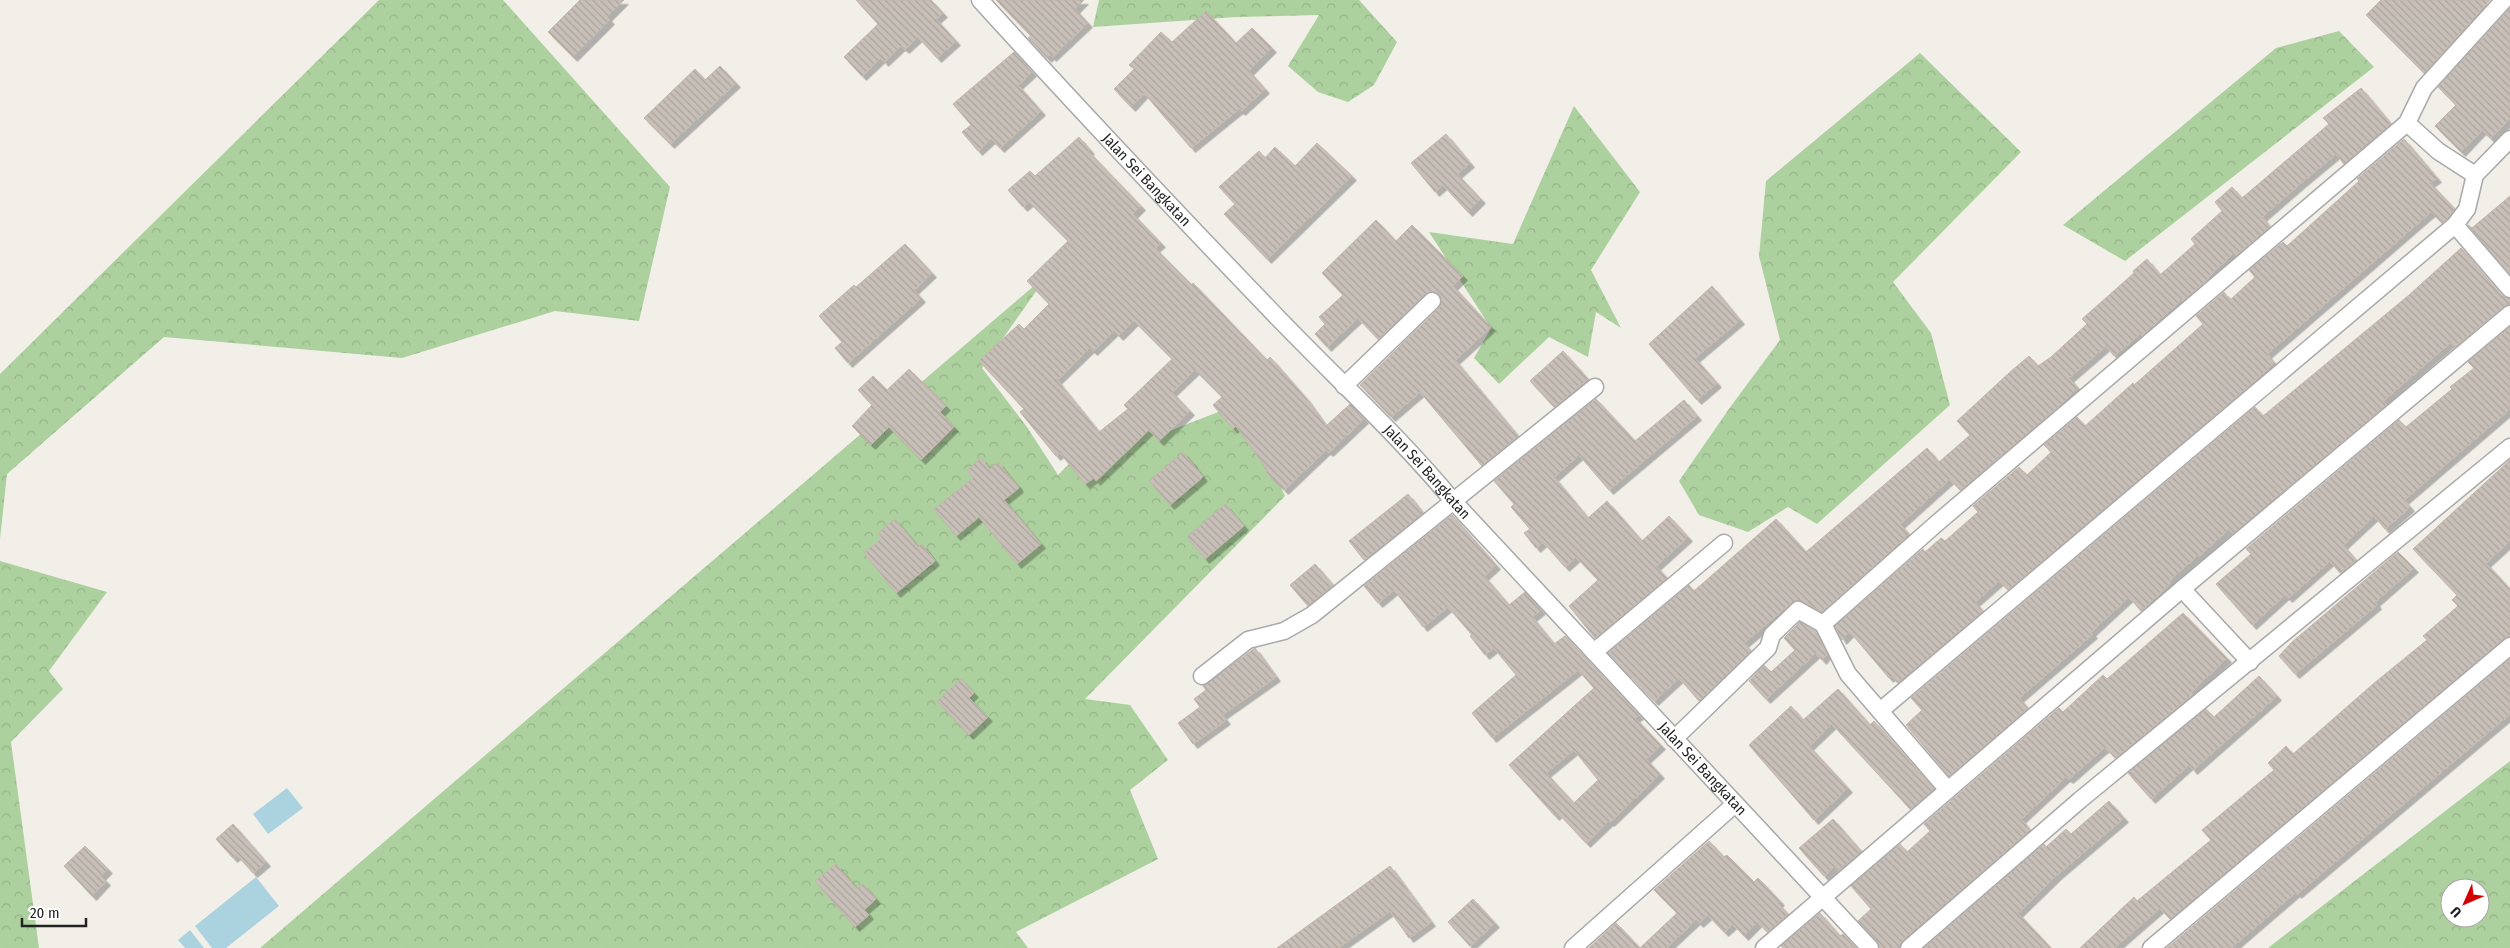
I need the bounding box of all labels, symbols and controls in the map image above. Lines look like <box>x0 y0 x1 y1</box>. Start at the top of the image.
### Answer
street label: Jalan Sei Bangkatan <box>1098 130 1194 230</box>
street label: Jalan Sei Bangkatan <box>1380 421 1474 523</box>
street label: Jalan Sei Bangkatan <box>1655 718 1750 819</box>
north arrow <box>2440 878 2490 928</box>
scale bar <box>22 896 86 928</box>
text: U <box>2447 903 2465 921</box>
text: 20 m <box>30 904 60 922</box>

